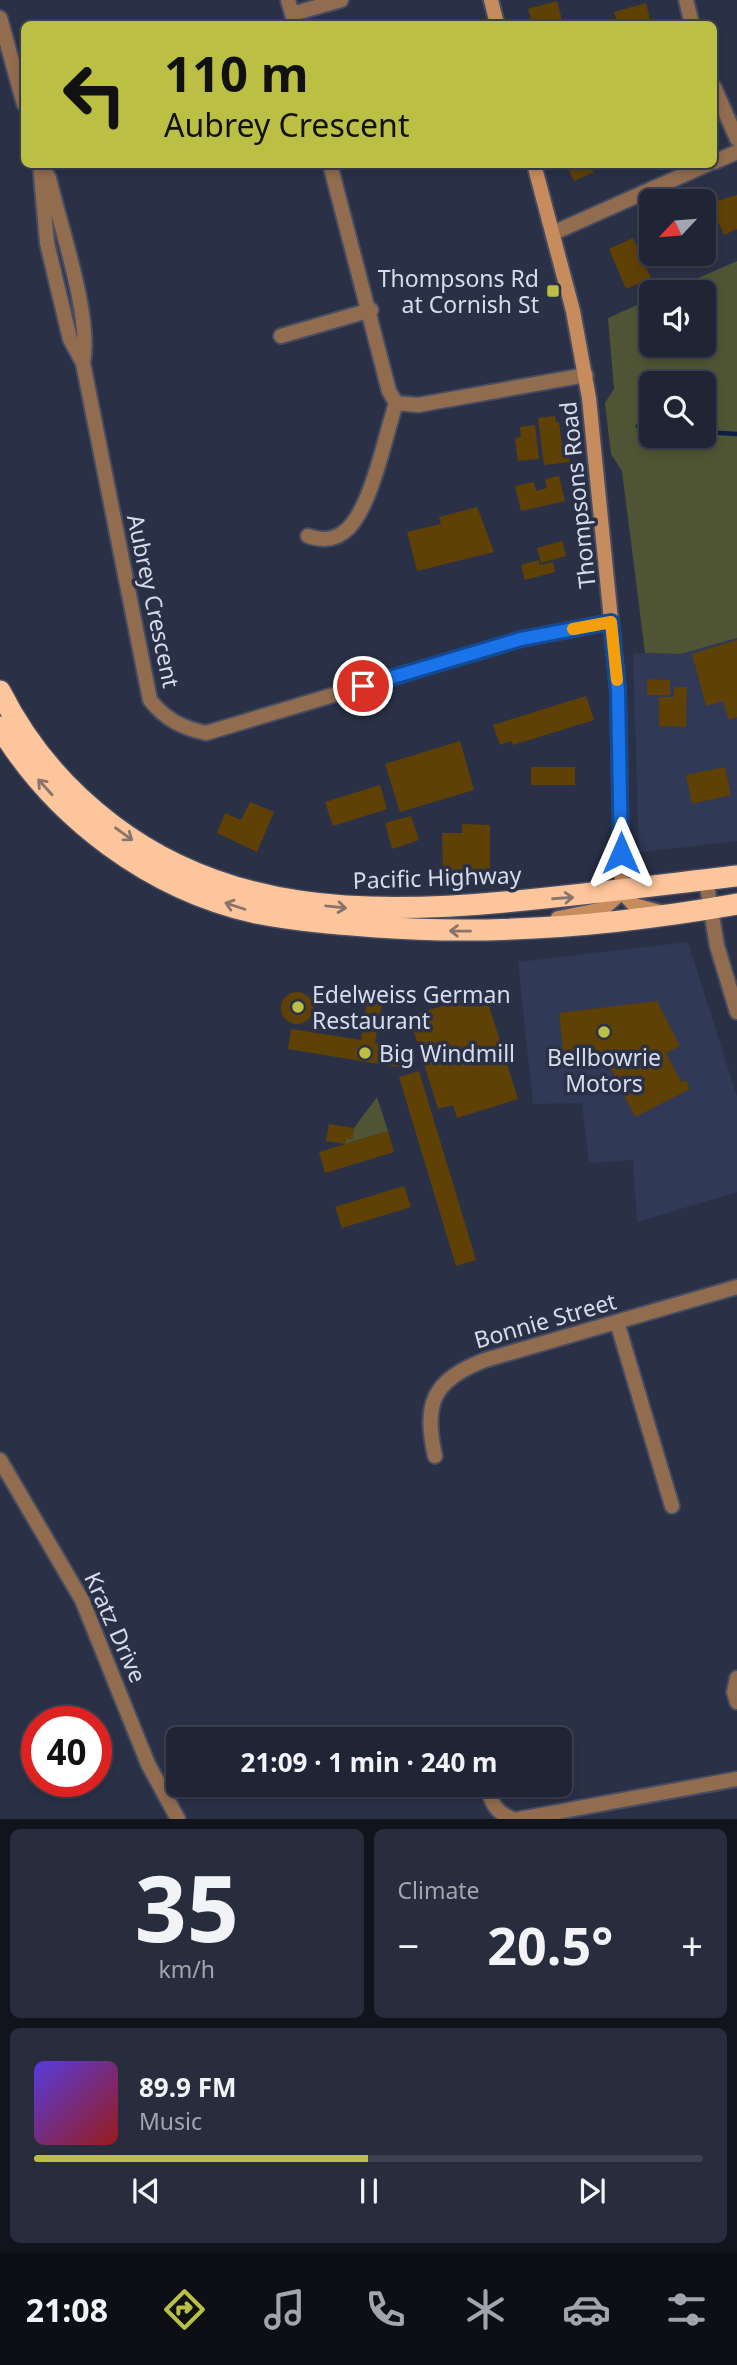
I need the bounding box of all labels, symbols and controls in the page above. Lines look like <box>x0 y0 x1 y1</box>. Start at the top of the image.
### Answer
text: 110 m <box>164 40 309 106</box>
icon: left <box>49 49 140 140</box>
text: Aubrey Crescent <box>164 103 409 146</box>
north arrow <box>639 189 716 266</box>
map controls <box>639 189 716 448</box>
place label: Thompsons Rd at Cornish St <box>378 262 539 320</box>
button: sound <box>639 280 716 357</box>
marker: Thompsons Rd at Cornish St <box>545 283 561 299</box>
button: search <box>639 371 716 448</box>
street label: Thompsons Road <box>551 400 603 590</box>
street label: Aubrey Crescent <box>120 511 188 691</box>
pin <box>333 656 393 716</box>
icon: arrive <box>344 667 382 705</box>
one-way arrow <box>37 778 53 796</box>
position arrow <box>584 816 658 890</box>
one-way arrow <box>114 827 133 841</box>
street label: Pacific Highway <box>352 858 522 896</box>
one-way arrow <box>551 891 574 904</box>
one-way arrow <box>224 899 246 912</box>
one-way arrow <box>324 900 347 913</box>
one-way arrow <box>449 924 472 938</box>
place label: Edelweiss German Restaurant <box>312 978 511 1036</box>
marker: Edelweiss German Restaurant <box>290 999 306 1015</box>
marker: Bellbowrie Motors <box>596 1024 612 1040</box>
place label: Big Windmill <box>379 1037 515 1069</box>
place label: Bellbowrie Motors <box>547 1041 661 1099</box>
marker: Big Windmill <box>357 1045 373 1061</box>
street label: Bonnie Street <box>470 1284 620 1356</box>
street label: Kratz Drive <box>77 1567 155 1687</box>
speed limit sign: 40 <box>21 1706 112 1797</box>
text: 21:09 · 1 min · 240 m <box>241 1744 497 1780</box>
text: 35 <box>135 1845 239 1969</box>
text: Climate <box>398 1874 480 1906</box>
text: 20.5° <box>487 1909 613 1980</box>
text: − <box>398 1919 419 1971</box>
text: + <box>681 1919 703 1971</box>
text: km/h <box>158 1953 215 1985</box>
text: 89.9 FM <box>139 2069 236 2105</box>
text: Music <box>139 2105 202 2137</box>
icon: previous <box>127 2172 165 2210</box>
icon: pause <box>350 2172 388 2210</box>
icon: next <box>573 2172 611 2210</box>
icon: directions <box>160 2285 209 2334</box>
icon: music <box>260 2285 309 2334</box>
icon: phone <box>361 2285 410 2334</box>
icon: climate <box>461 2285 510 2334</box>
icon: car <box>562 2285 611 2334</box>
icon: filters <box>662 2285 711 2334</box>
text: 21:08 <box>26 2288 108 2331</box>

